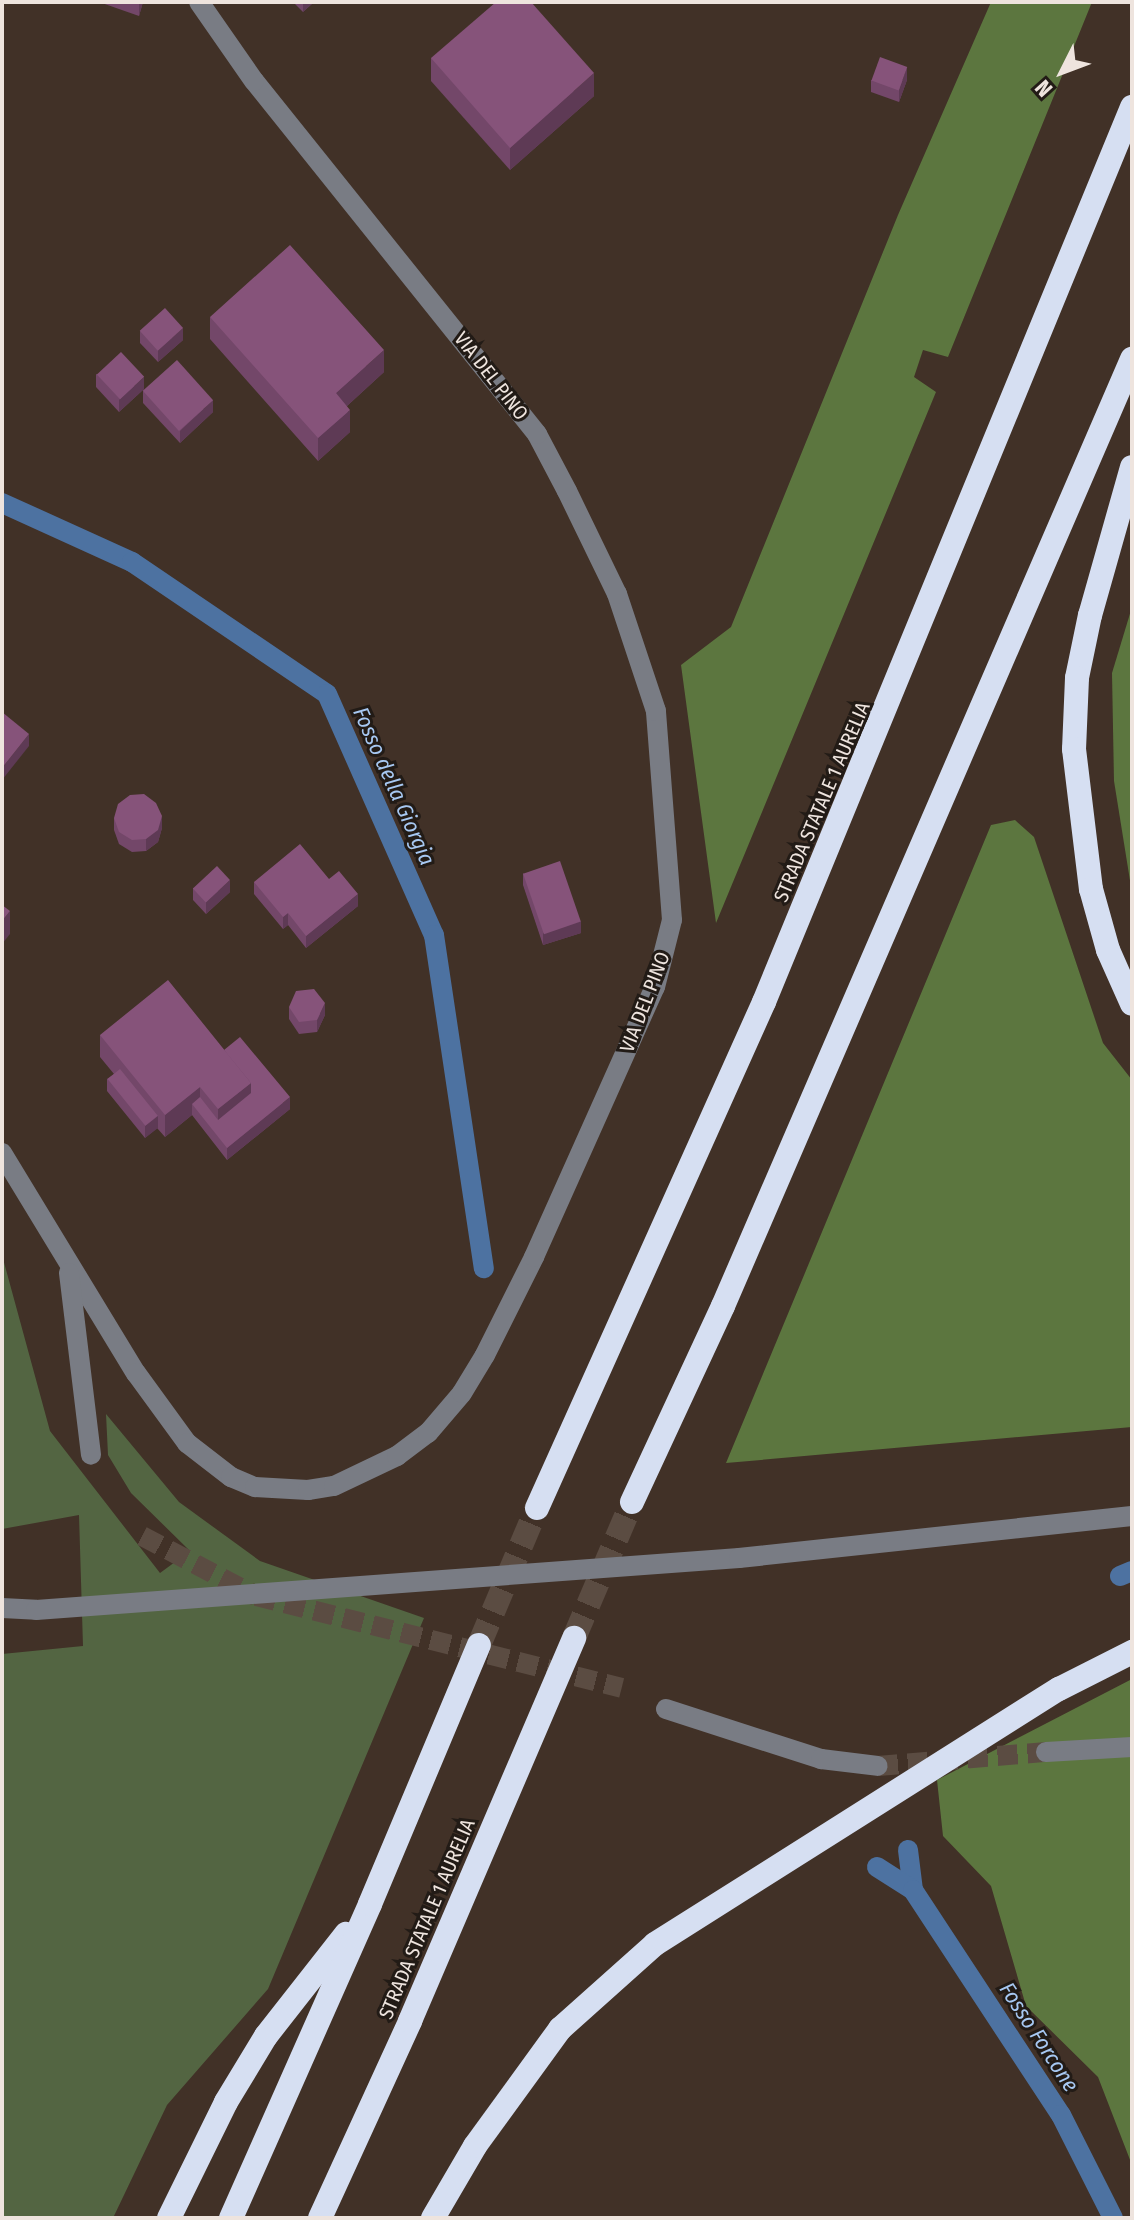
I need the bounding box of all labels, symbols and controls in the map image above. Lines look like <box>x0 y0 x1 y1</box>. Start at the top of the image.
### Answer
north arrow <box>1022 32 1102 112</box>
text: N <box>1029 74 1058 102</box>
street label: VIA DEL PINO <box>449 327 533 425</box>
street label: STRADA STATALE 1 AURELIA <box>769 698 875 906</box>
water label: Fosso della Giorgia <box>347 703 441 869</box>
street label: VIA DEL PINO <box>615 948 675 1056</box>
street label: STRADA STATALE 1 AURELIA <box>374 1815 480 2023</box>
water label: Fosso Forcone <box>994 1977 1084 2097</box>

